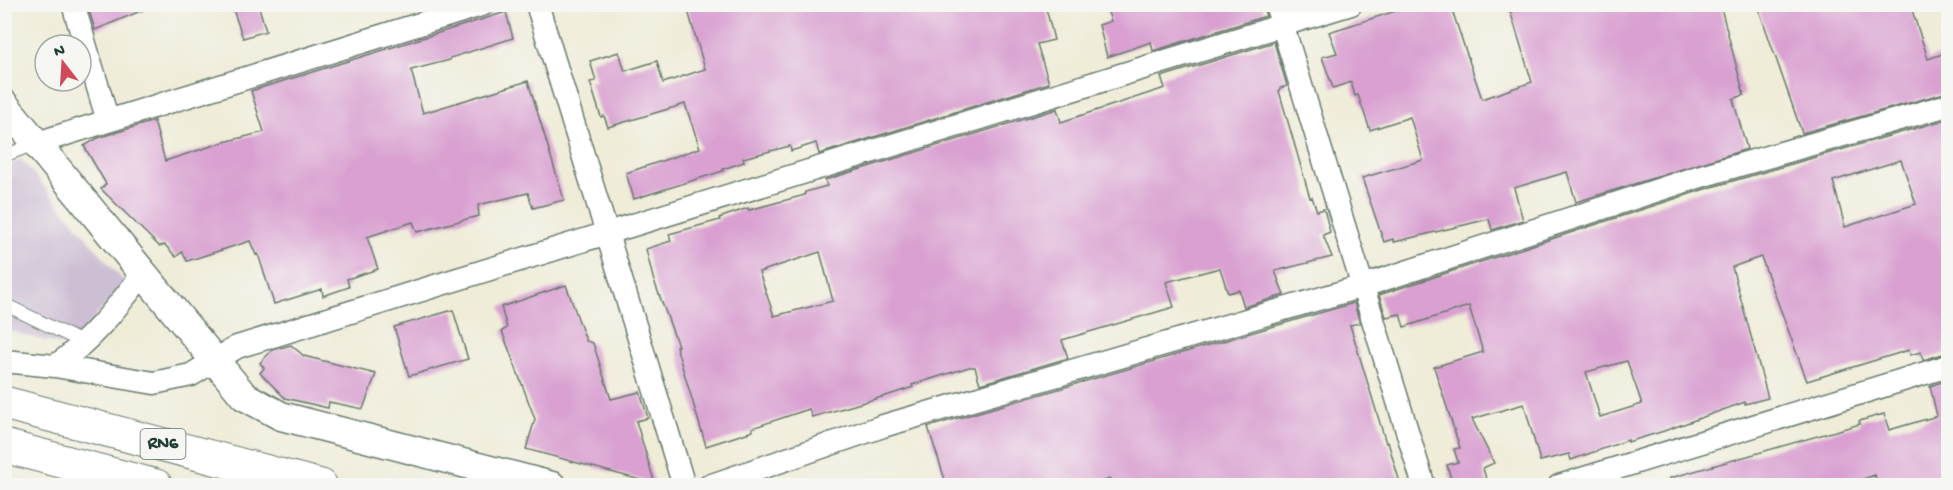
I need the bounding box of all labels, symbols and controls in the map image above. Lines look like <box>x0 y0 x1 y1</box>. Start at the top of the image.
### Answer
north arrow <box>33 33 93 93</box>
text: N <box>52 41 68 63</box>
road number: RN6 <box>140 429 186 459</box>

